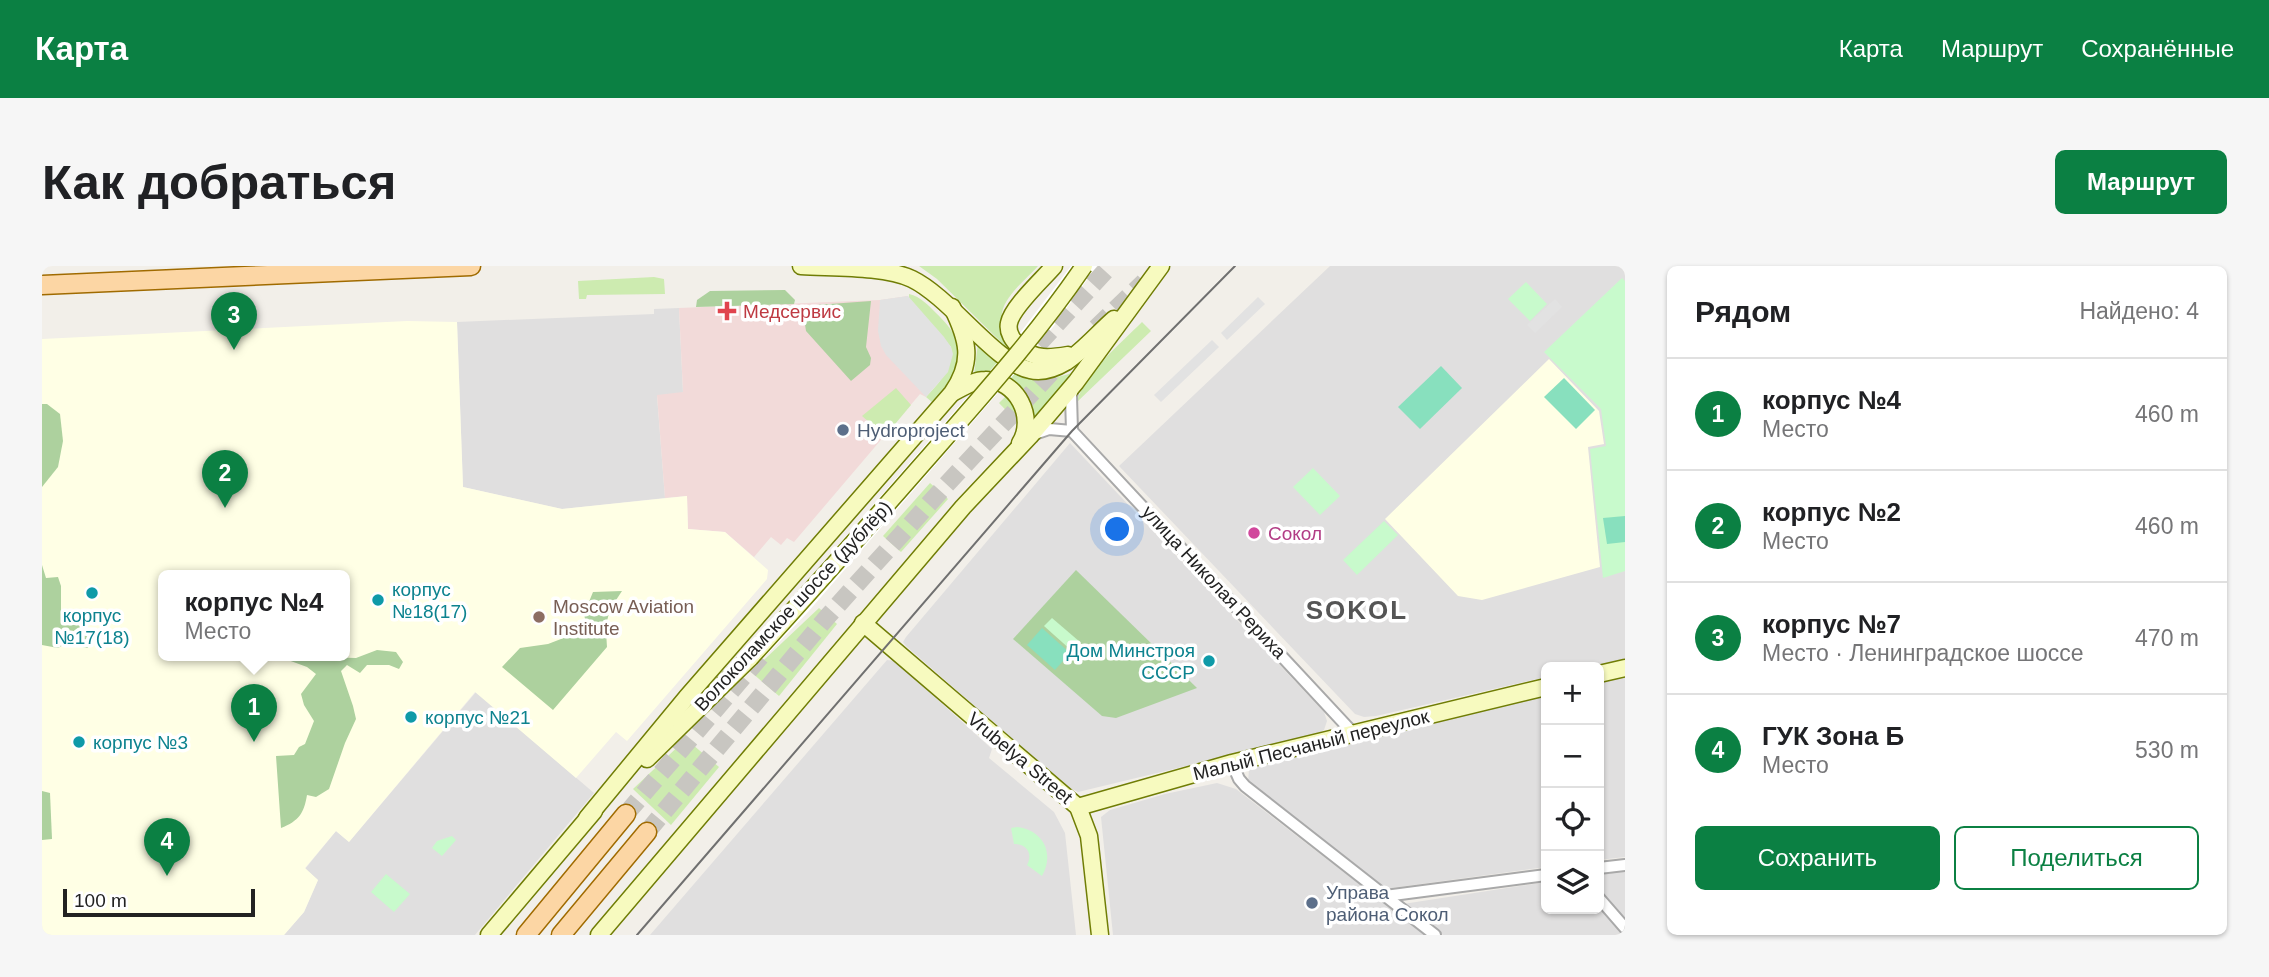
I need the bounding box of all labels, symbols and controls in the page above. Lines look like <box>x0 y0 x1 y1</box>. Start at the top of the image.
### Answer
text: Карта <box>35 30 128 67</box>
text: Карта <box>1839 35 1903 62</box>
text: Маршрут <box>1941 35 2043 62</box>
text: Сохранённые <box>2081 35 2234 62</box>
button: Маршрут <box>2055 150 2227 214</box>
text: Как добраться <box>42 155 396 209</box>
pin: 3 <box>211 292 257 350</box>
text: Рядом <box>1695 295 1791 328</box>
text: Найдено: 4 <box>2079 298 2199 324</box>
marker: Медсервис <box>717 301 737 321</box>
place label: Медсервис <box>743 301 841 322</box>
text: корпус №4 <box>1762 385 1901 415</box>
text: 1 <box>1712 401 1724 427</box>
text: 460 m <box>2135 401 2199 427</box>
text: Место <box>1762 416 1829 442</box>
place label: Hydroproject <box>857 420 965 441</box>
marker: Hydroproject <box>835 422 851 438</box>
pin: 2 <box>202 450 248 508</box>
street label: Волоколамское шоссе (дублёр) <box>690 497 896 715</box>
text: корпус №2 <box>1762 497 1901 527</box>
street label: улица Николая Рериха <box>1138 501 1291 663</box>
your location <box>1100 512 1134 546</box>
text: 2 <box>1712 513 1724 539</box>
text: 460 m <box>2135 513 2199 539</box>
place label: Сокол <box>1268 523 1322 544</box>
marker: Сокол <box>1246 525 1262 541</box>
text: Место <box>1762 528 1829 554</box>
popup <box>158 570 350 661</box>
place label: корпус №18(17) <box>392 579 467 622</box>
marker: корпус №17(18) <box>84 585 100 601</box>
text: корпус №4 <box>184 587 324 617</box>
marker: корпус №18(17) <box>370 592 386 608</box>
district label: SOKOL <box>1306 595 1408 625</box>
place label: Moscow Aviation Institute <box>553 596 694 639</box>
place label: корпус №17(18) <box>54 605 130 648</box>
marker: Moscow Aviation Institute <box>531 609 547 625</box>
text: корпус №7 <box>1762 609 1901 639</box>
text: Место <box>184 618 251 644</box>
text: 3 <box>1712 625 1724 651</box>
text: 470 m <box>2135 625 2199 651</box>
place label: Дом Минстроя СССР <box>1066 640 1195 683</box>
text: Место · Ленинградское шоссе <box>1762 640 2084 666</box>
marker: Дом Минстроя СССР <box>1201 653 1217 669</box>
map controls <box>1541 662 1604 914</box>
button: + <box>1541 662 1604 725</box>
pin: 1 <box>231 684 277 742</box>
street label: Малый Песчаный переулок <box>1191 705 1432 784</box>
place label: корпус №21 <box>425 707 531 728</box>
street label: Vrubelya Street <box>963 708 1077 808</box>
marker: корпус №21 <box>403 709 419 725</box>
text: ГУК Зона Б <box>1762 721 1904 751</box>
button: − <box>1541 725 1604 788</box>
place label: корпус №3 <box>93 732 188 753</box>
marker: корпус №3 <box>71 734 87 750</box>
text: 4 <box>1712 737 1724 763</box>
text: 530 m <box>2135 737 2199 763</box>
text: Место <box>1762 752 1829 778</box>
button: locate <box>1541 788 1604 851</box>
pin: 4 <box>144 818 190 876</box>
button: Сохранить <box>1695 826 1940 890</box>
button: Поделиться <box>1954 826 2199 890</box>
button: layers <box>1541 851 1604 914</box>
place label: Управа района Сокол <box>1326 882 1449 925</box>
scale bar <box>63 886 256 918</box>
text: 100 m <box>74 890 127 911</box>
marker: Управа района Сокол <box>1304 895 1320 911</box>

